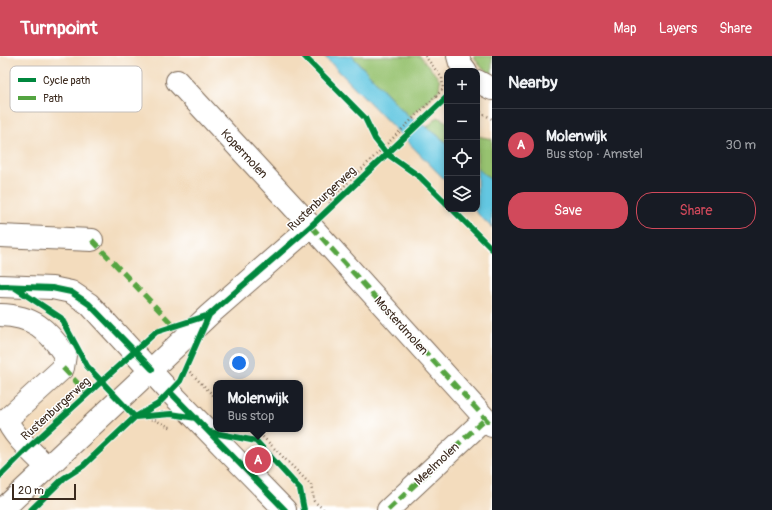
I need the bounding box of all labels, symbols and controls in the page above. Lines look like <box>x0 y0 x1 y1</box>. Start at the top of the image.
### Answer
text: Turnpoint <box>20 16 98 40</box>
text: Map <box>614 20 637 37</box>
text: Layers <box>659 20 697 37</box>
text: Share <box>719 20 752 37</box>
legend <box>10 66 142 112</box>
map controls <box>444 68 480 212</box>
button: + <box>444 68 480 104</box>
text: Nearby <box>508 72 557 93</box>
text: Cycle path <box>43 74 90 87</box>
text: Path <box>43 92 63 105</box>
button: − <box>444 104 480 140</box>
street label: Kopermolen <box>217 126 271 182</box>
text: Molenwijk <box>546 127 607 146</box>
text: A <box>517 137 525 153</box>
text: 30 m <box>726 137 756 153</box>
button: locate <box>444 140 480 176</box>
text: Bus stop · Amstel <box>546 146 643 162</box>
street label: Rustenburgerweg <box>285 163 359 235</box>
button: layers <box>444 176 480 212</box>
button: Save <box>508 192 628 229</box>
button: Share <box>636 192 756 229</box>
street label: Mosterdmolen <box>371 294 431 358</box>
your location <box>229 353 249 373</box>
street label: Rustenburgerweg <box>18 374 94 444</box>
popup <box>213 380 303 432</box>
text: Molenwijk <box>227 389 289 408</box>
text: Bus stop <box>227 408 274 424</box>
street label: Meelmolen <box>411 439 463 489</box>
pin: A <box>245 445 271 475</box>
scale bar <box>12 482 76 501</box>
text: 20 m <box>18 484 44 497</box>

